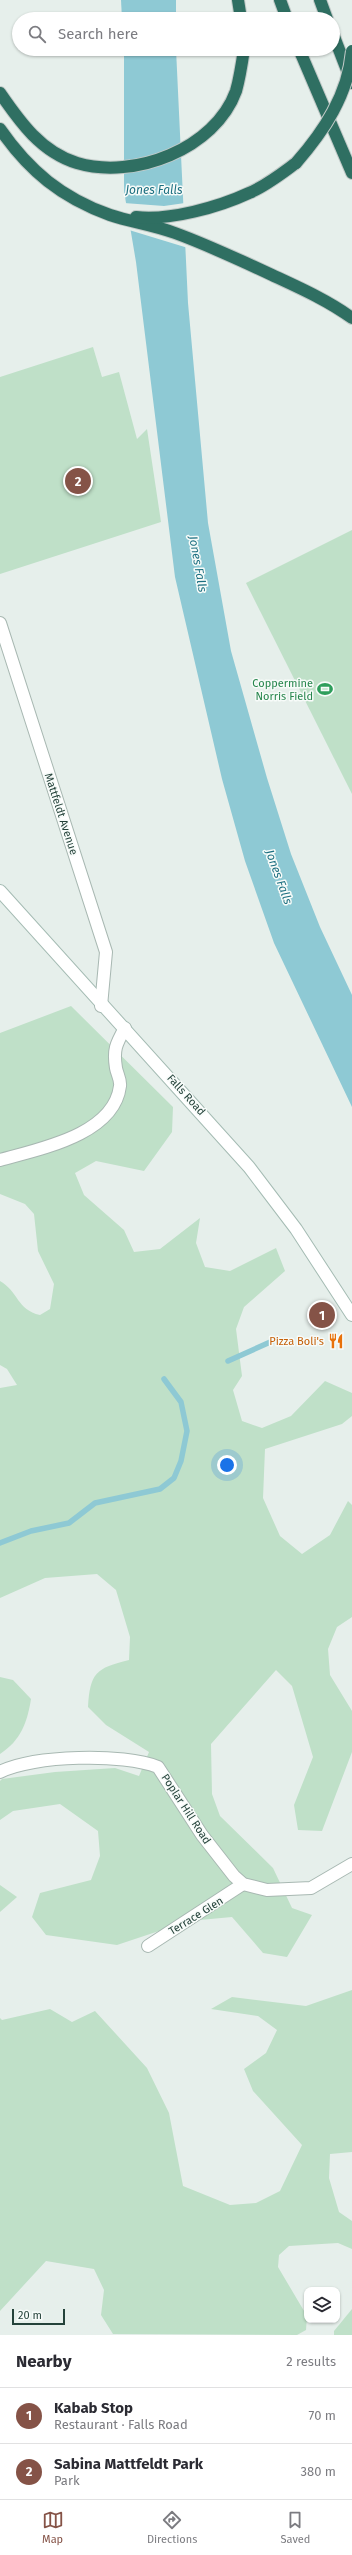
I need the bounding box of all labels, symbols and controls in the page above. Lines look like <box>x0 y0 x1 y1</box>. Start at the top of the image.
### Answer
search box <box>12 12 340 56</box>
icon: search <box>26 23 48 45</box>
text: Search here <box>58 25 138 43</box>
water label: Jones Falls <box>124 183 183 197</box>
pin: 2 <box>65 466 91 496</box>
water label: Jones Falls <box>186 534 210 594</box>
place label: Coppermine Norris Field <box>252 677 313 703</box>
sports icon: Coppermine Norris Field <box>316 680 334 698</box>
street label: Mattfeldt Avenue <box>42 771 80 857</box>
water label: Jones Falls <box>262 847 295 907</box>
street label: Falls Road <box>164 1072 208 1118</box>
pin: 1 <box>309 1300 335 1330</box>
restaurant icon: Pizza Boli's <box>327 1332 345 1350</box>
place label: Pizza Boli's <box>269 1335 324 1348</box>
your location <box>217 1455 237 1475</box>
street label: Poplar Hill Road <box>159 1772 213 1846</box>
street label: Terrace Glen <box>166 1894 226 1938</box>
map controls <box>304 2287 340 2323</box>
button: layers <box>304 2287 340 2323</box>
scale bar <box>12 2307 65 2326</box>
text: 20 m <box>18 2309 42 2322</box>
text: Nearby <box>16 2351 71 2372</box>
text: 2 results <box>286 2354 336 2369</box>
text: Kabab Stop <box>54 2399 133 2417</box>
text: 1 <box>26 2408 32 2423</box>
text: 70 m <box>309 2408 336 2423</box>
text: Restaurant · Falls Road <box>54 2417 188 2432</box>
text: Sabina Mattfeldt Park <box>54 2455 203 2473</box>
text: 2 <box>26 2464 32 2479</box>
text: 380 m <box>301 2464 336 2479</box>
text: Park <box>54 2473 80 2488</box>
tab: Map <box>42 2509 64 2546</box>
tab: Directions <box>147 2509 197 2546</box>
tab: Saved <box>281 2509 310 2546</box>

